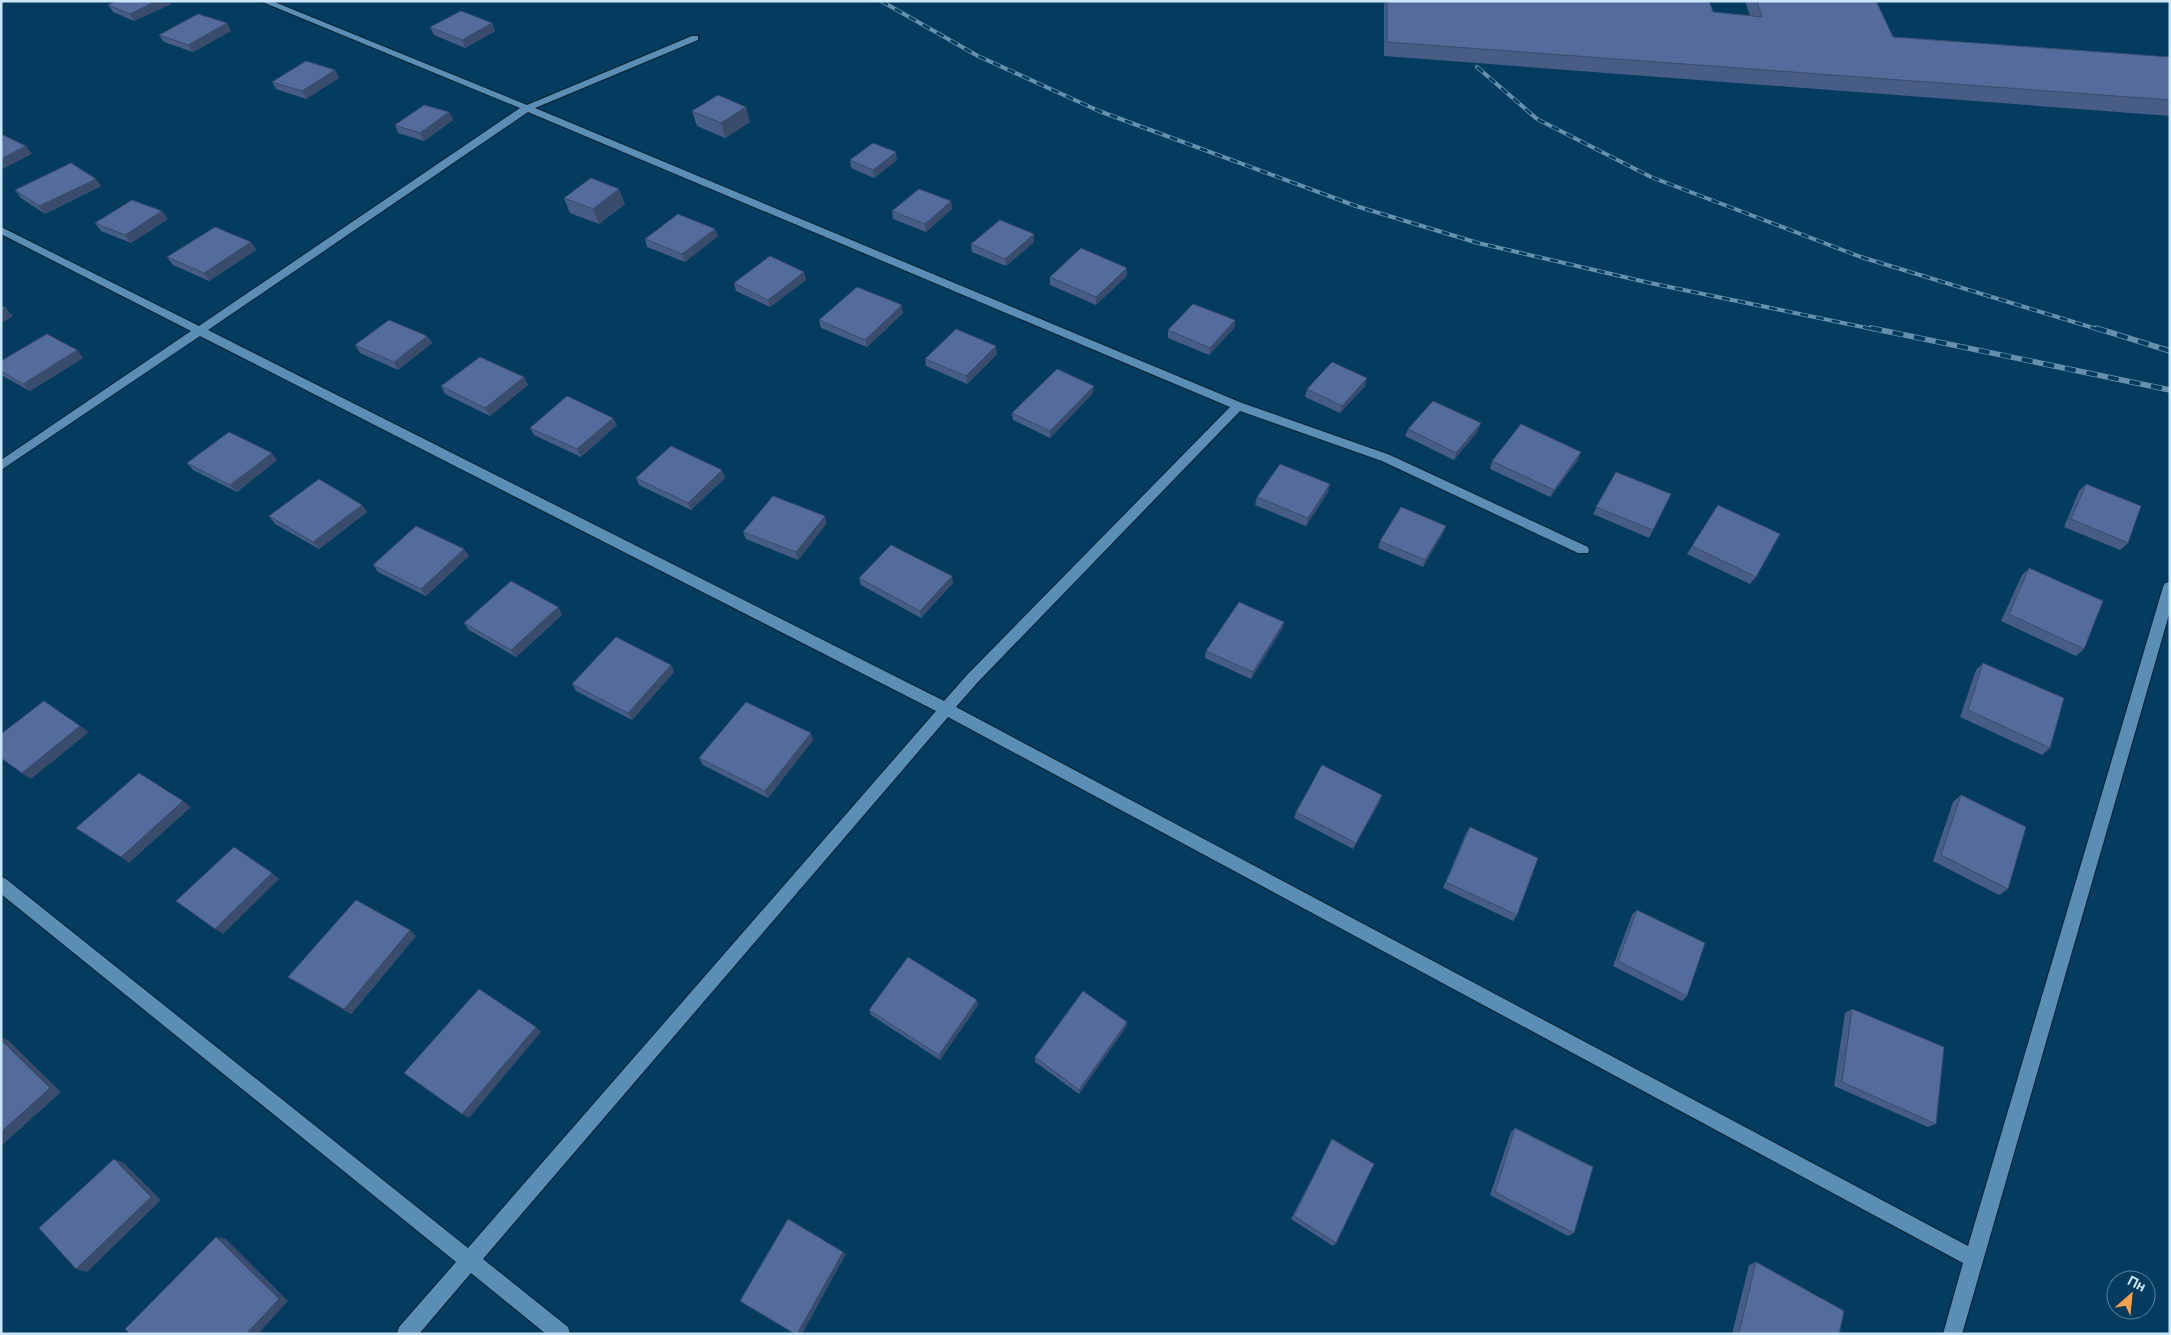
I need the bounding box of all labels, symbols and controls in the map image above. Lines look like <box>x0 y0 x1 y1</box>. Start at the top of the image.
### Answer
north arrow <box>2106 1270 2156 1320</box>
text: Пн <box>2125 1271 2149 1296</box>

